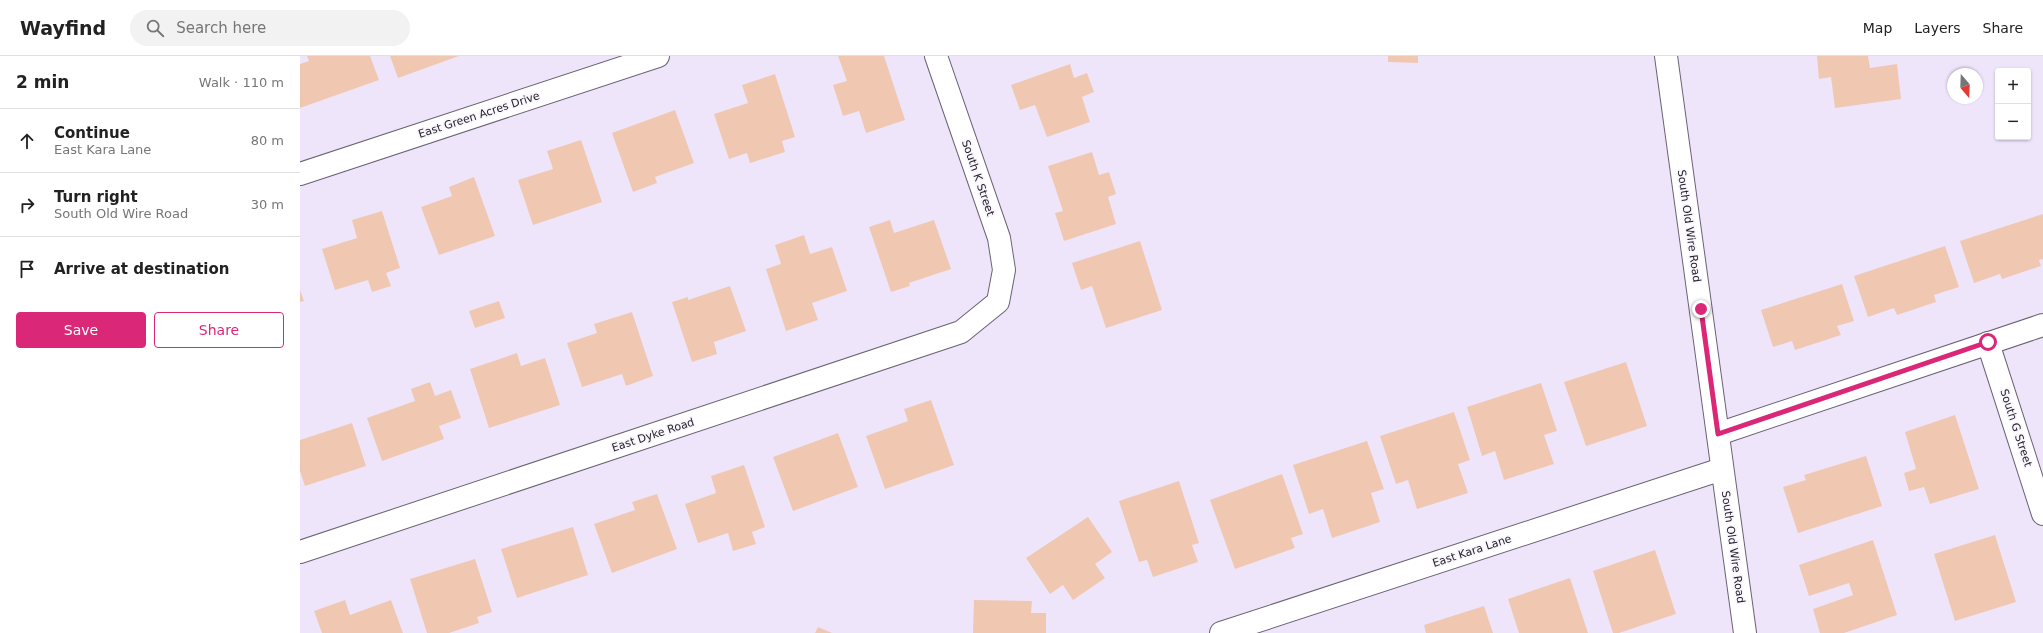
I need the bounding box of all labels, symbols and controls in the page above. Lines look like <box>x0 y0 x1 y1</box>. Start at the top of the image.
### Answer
search box <box>130 10 410 46</box>
text: Wayfind <box>20 17 106 39</box>
icon: search <box>144 17 166 39</box>
text: Search here <box>176 19 266 37</box>
text: Map <box>1863 20 1892 36</box>
text: Layers <box>1914 20 1961 36</box>
text: Share <box>1983 20 2023 36</box>
north arrow <box>1947 68 1983 104</box>
map controls <box>1995 68 2031 140</box>
button: + <box>1995 68 2031 104</box>
text: 2 min <box>16 72 69 92</box>
text: Walk · 110 m <box>199 75 284 90</box>
street label: East Green Acres Drive <box>417 89 542 141</box>
button: − <box>1995 104 2031 140</box>
text: Continue <box>54 124 130 142</box>
icon: ahead <box>16 130 38 152</box>
text: 80 m <box>251 133 284 148</box>
street label: South K Street <box>959 138 997 218</box>
text: East Kara Lane <box>54 142 151 157</box>
street label: South Old Wire Road <box>1675 169 1703 283</box>
text: Turn right <box>54 188 138 206</box>
icon: right <box>16 194 38 216</box>
text: 30 m <box>251 197 284 212</box>
text: South Old Wire Road <box>54 206 188 221</box>
icon: arrive <box>16 258 38 280</box>
text: Arrive at destination <box>54 260 229 278</box>
route end <box>1692 300 1710 318</box>
button: Save <box>16 312 146 348</box>
button: Share <box>154 312 284 348</box>
route start <box>1979 333 1997 351</box>
street label: South G Street <box>1997 388 2035 469</box>
street label: East Dyke Road <box>610 416 696 454</box>
street label: South Old Wire Road <box>1719 490 1747 604</box>
street label: East Kara Lane <box>1431 532 1513 570</box>

